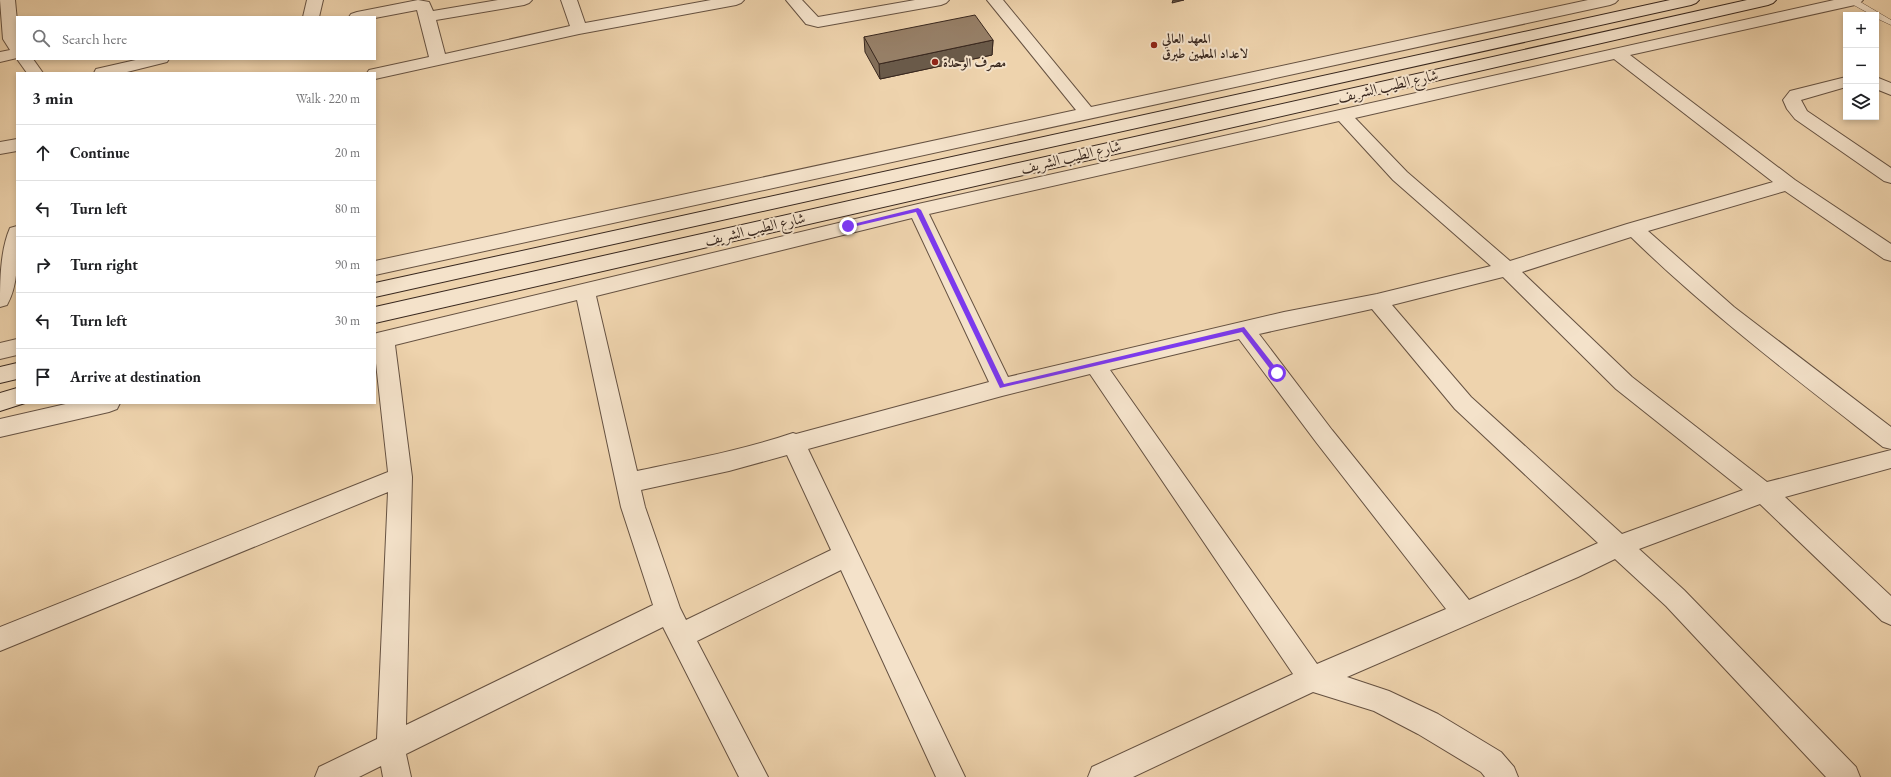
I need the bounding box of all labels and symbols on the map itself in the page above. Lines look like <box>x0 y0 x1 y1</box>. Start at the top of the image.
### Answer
place label: المعهد العالي لاعداد المعلمين طبرق <box>1161 30 1248 62</box>
marker: المعهد العالي لاعداد المعلمين طبرق <box>1149 40 1159 50</box>
place label: مصرف الوحدة <box>943 54 1006 72</box>
marker: مصرف الوحدة <box>930 57 940 67</box>
street label: شارع الطيب الشريف <box>1336 65 1441 110</box>
street label: شارع الطيب الشريف <box>1019 136 1124 181</box>
street label: شارع الطيب الشريف <box>703 208 808 253</box>
route end <box>839 217 857 235</box>
route start <box>1268 364 1286 382</box>

